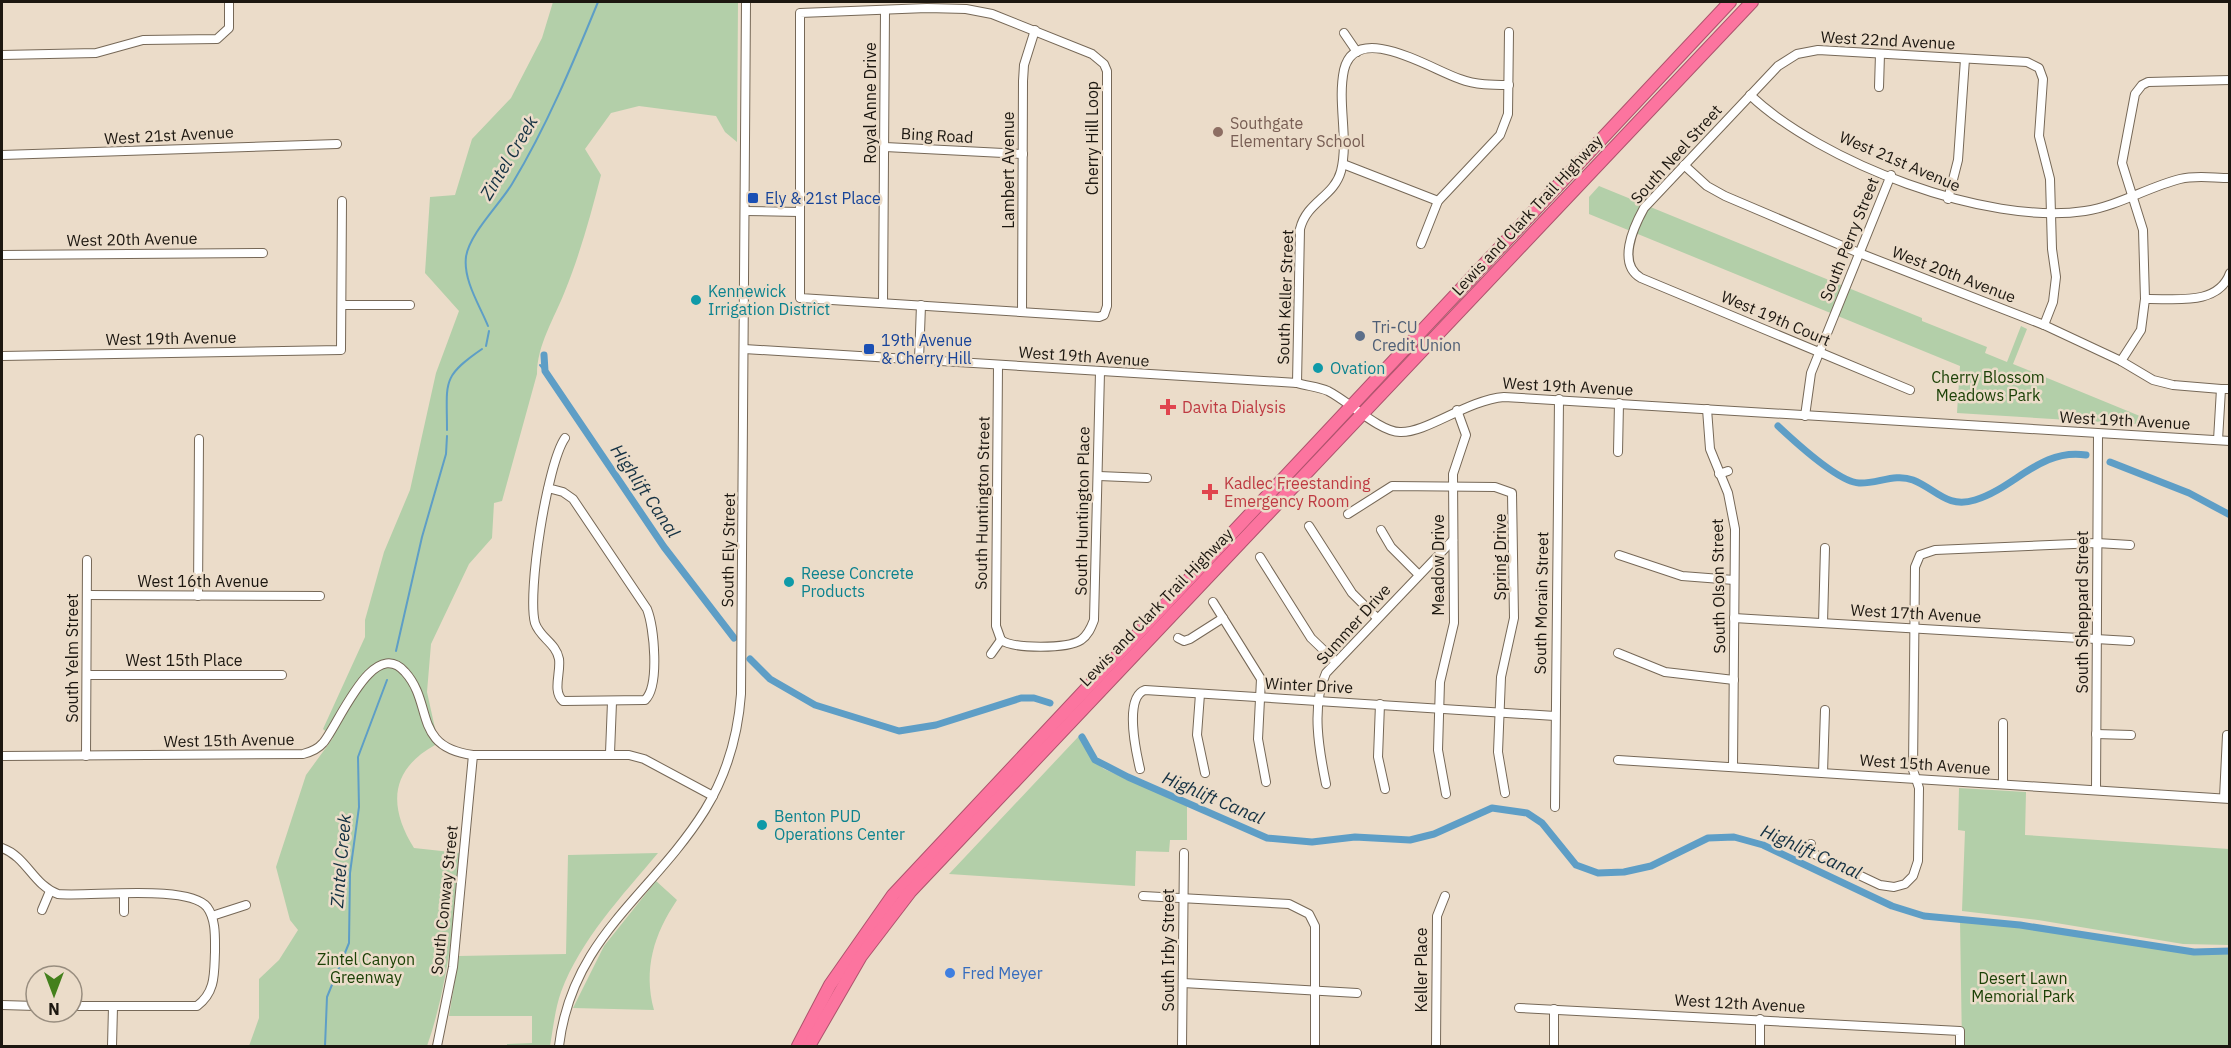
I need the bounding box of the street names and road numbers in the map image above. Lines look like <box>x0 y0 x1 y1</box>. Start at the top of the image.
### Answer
street label: West 22nd Avenue <box>1820 26 1956 54</box>
street label: Royal Anne Drive <box>860 42 880 164</box>
street label: Cherry Hill Loop <box>1082 81 1102 195</box>
street label: South Neel Street <box>1626 100 1726 208</box>
street label: Lambert Avenue <box>998 111 1018 229</box>
street label: West 21st Avenue <box>104 122 234 148</box>
street label: Bing Road <box>900 123 974 147</box>
street label: West 21st Avenue <box>1836 126 1964 196</box>
street label: Lewis and Clark Trail Highway <box>1447 131 1607 299</box>
street label: South Perry Street <box>1815 174 1883 304</box>
street label: West 20th Avenue <box>66 228 198 250</box>
street label: South Keller Street <box>1273 229 1297 365</box>
street label: West 20th Avenue <box>1889 241 2019 307</box>
street label: West 19th Court <box>1718 286 1834 350</box>
street label: West 19th Avenue <box>105 327 237 349</box>
street label: West 19th Avenue <box>1018 341 1150 371</box>
street label: West 19th Avenue <box>1502 373 1634 399</box>
street label: West 19th Avenue <box>2059 407 2191 433</box>
street label: South Huntington Street <box>970 416 994 590</box>
street label: South Huntington Place <box>1071 426 1093 596</box>
street label: South Ely Street <box>717 492 739 608</box>
street label: Spring Drive <box>1490 513 1510 600</box>
street label: Meadow Drive <box>1428 514 1448 616</box>
street label: South Olson Street <box>1707 518 1729 654</box>
street label: Lewis and Clark Trail Highway <box>1075 524 1237 690</box>
street label: South Morain Street <box>1530 531 1552 675</box>
street label: South Sheppard Street <box>2072 531 2092 693</box>
street label: West 16th Avenue <box>138 571 269 591</box>
street label: Summer Drive <box>1311 579 1395 669</box>
street label: South Yelm Street <box>62 593 82 723</box>
street label: West 17th Avenue <box>1850 600 1982 626</box>
street label: West 15th Place <box>126 650 243 670</box>
street label: Winter Drive <box>1264 673 1354 697</box>
street label: West 15th Avenue <box>163 729 295 751</box>
street label: West 15th Avenue <box>1859 749 1991 779</box>
street label: South Conway Street <box>426 824 462 976</box>
street label: South Irby Street <box>1158 889 1178 1011</box>
street label: Keller Place <box>1411 927 1431 1012</box>
street label: West 12th Avenue <box>1674 990 1806 1016</box>

